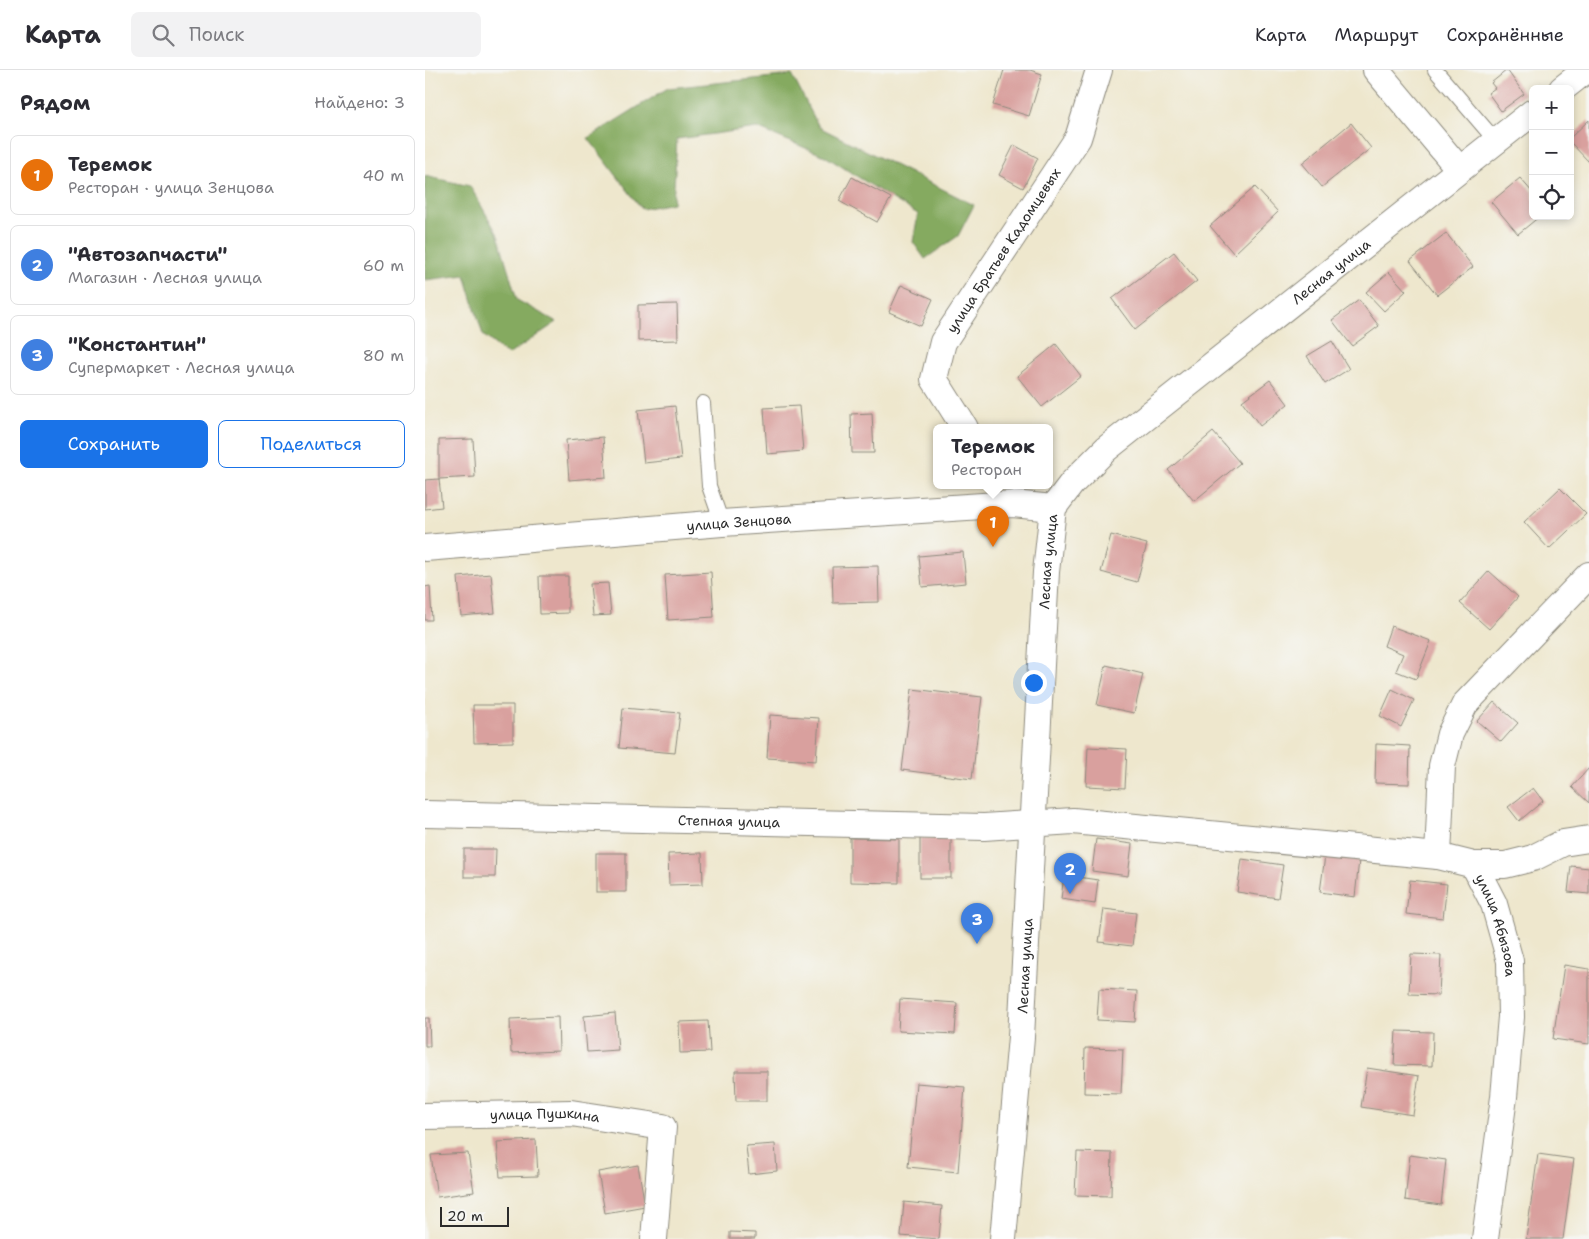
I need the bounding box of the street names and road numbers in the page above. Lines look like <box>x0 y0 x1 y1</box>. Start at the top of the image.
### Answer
street label: улица Братьев Кадомцевых <box>943 165 1065 336</box>
street label: Лесная улица <box>1288 235 1374 308</box>
street label: улица Зенцова <box>686 509 792 535</box>
street label: Лесная улица <box>1035 513 1061 610</box>
street label: Степная улица <box>678 811 780 831</box>
street label: улица Абызова <box>1471 871 1519 977</box>
street label: Лесная улица <box>1013 917 1036 1014</box>
street label: улица Пушкина <box>490 1104 601 1126</box>

